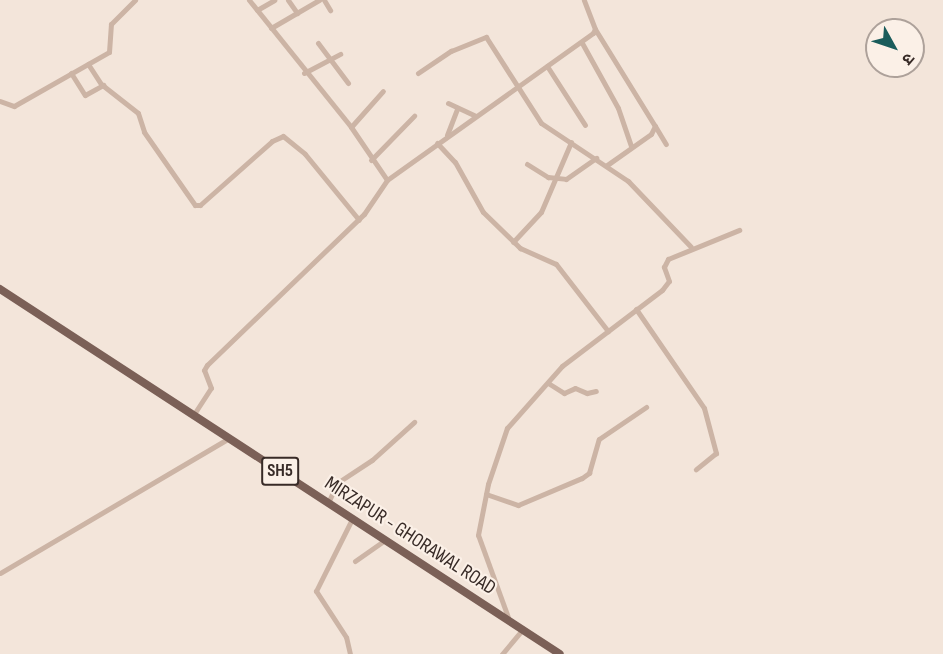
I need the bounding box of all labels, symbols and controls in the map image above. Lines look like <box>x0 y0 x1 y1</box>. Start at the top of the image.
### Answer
north arrow <box>865 18 925 78</box>
text: उ <box>897 49 918 68</box>
road number: SH5 <box>260 456 300 486</box>
street label: MIRZAPUR - GHORAWAL ROAD <box>320 472 500 600</box>

